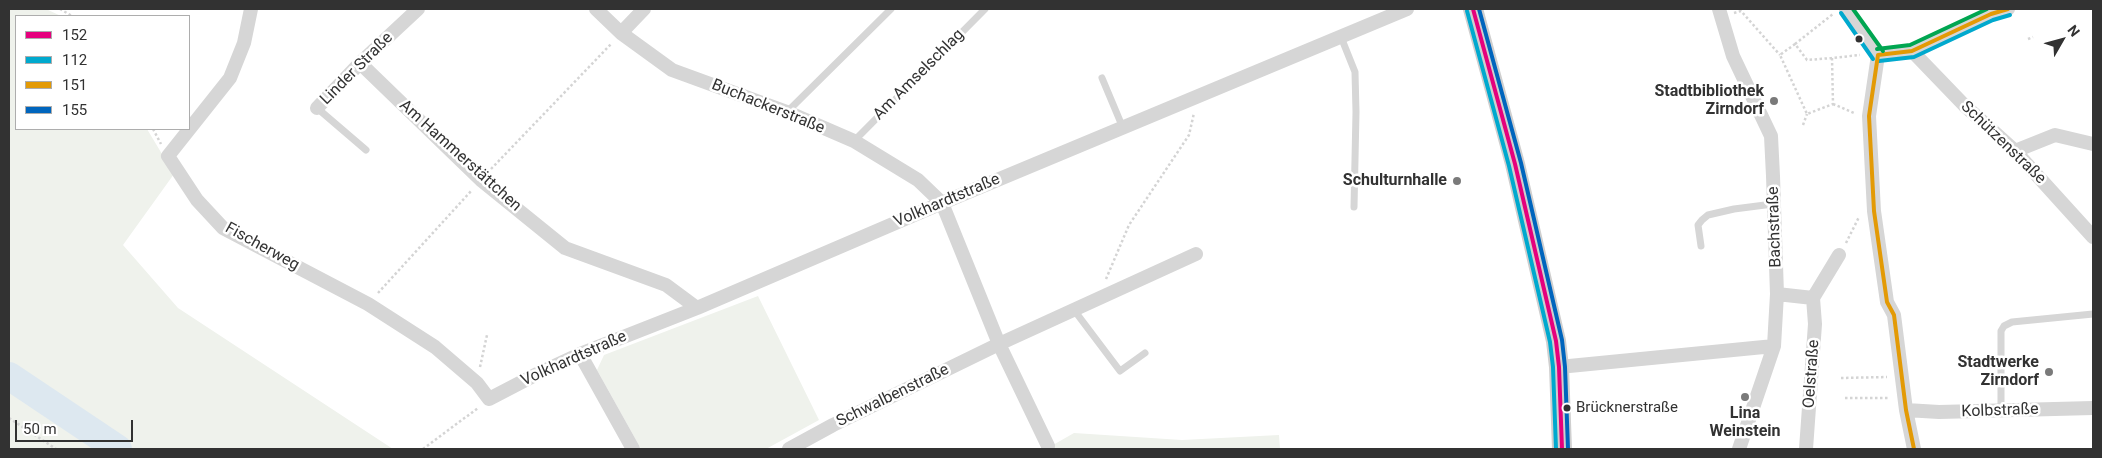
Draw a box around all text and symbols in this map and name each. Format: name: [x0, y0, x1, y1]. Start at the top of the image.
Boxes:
legend: [15, 15, 190, 130]
north arrow: [2037, 15, 2087, 65]
text: N: [2064, 22, 2083, 40]
text: 152: [62, 26, 87, 44]
street label: Am Amselschlag: [870, 26, 968, 124]
street label: Linder Straße: [317, 29, 397, 109]
unlabelled marker: [1854, 34, 1864, 44]
text: 112: [62, 51, 87, 69]
text: 151: [62, 76, 87, 94]
street label: Buchackerstraße: [709, 76, 827, 138]
place label: Stadtbibliothek Zirndorf: [1654, 82, 1764, 120]
marker: Stadtbibliothek Zirndorf: [1768, 95, 1780, 107]
street label: Am Hammerstättchen: [395, 96, 525, 216]
street label: Schützenstraße: [1956, 97, 2050, 189]
text: 155: [62, 101, 87, 119]
street label: Volkhardtstraße: [891, 170, 1003, 232]
place label: Schulturnhalle: [1343, 171, 1447, 191]
marker: Schulturnhalle: [1451, 175, 1463, 187]
street label: Bachstraße: [1764, 186, 1786, 268]
street label: Fischerweg: [222, 219, 302, 275]
street label: Volkhardtstraße: [518, 327, 630, 391]
street label: Oelstraße: [1800, 339, 1824, 409]
place label: Stadtwerke Zirndorf: [1957, 353, 2039, 391]
street label: Schwalbenstraße: [834, 360, 952, 432]
marker: Stadtwerke Zirndorf: [2043, 366, 2055, 378]
marker: Lina Weinstein: [1739, 391, 1751, 403]
place label: Brücknerstraße: [1576, 399, 1678, 417]
street label: Kolbstraße: [1961, 400, 2039, 422]
marker: Brücknerstraße: [1562, 403, 1572, 413]
place label: Lina Weinstein: [1709, 404, 1781, 442]
scale bar: [18, 410, 135, 442]
text: 50 m: [23, 420, 57, 438]

